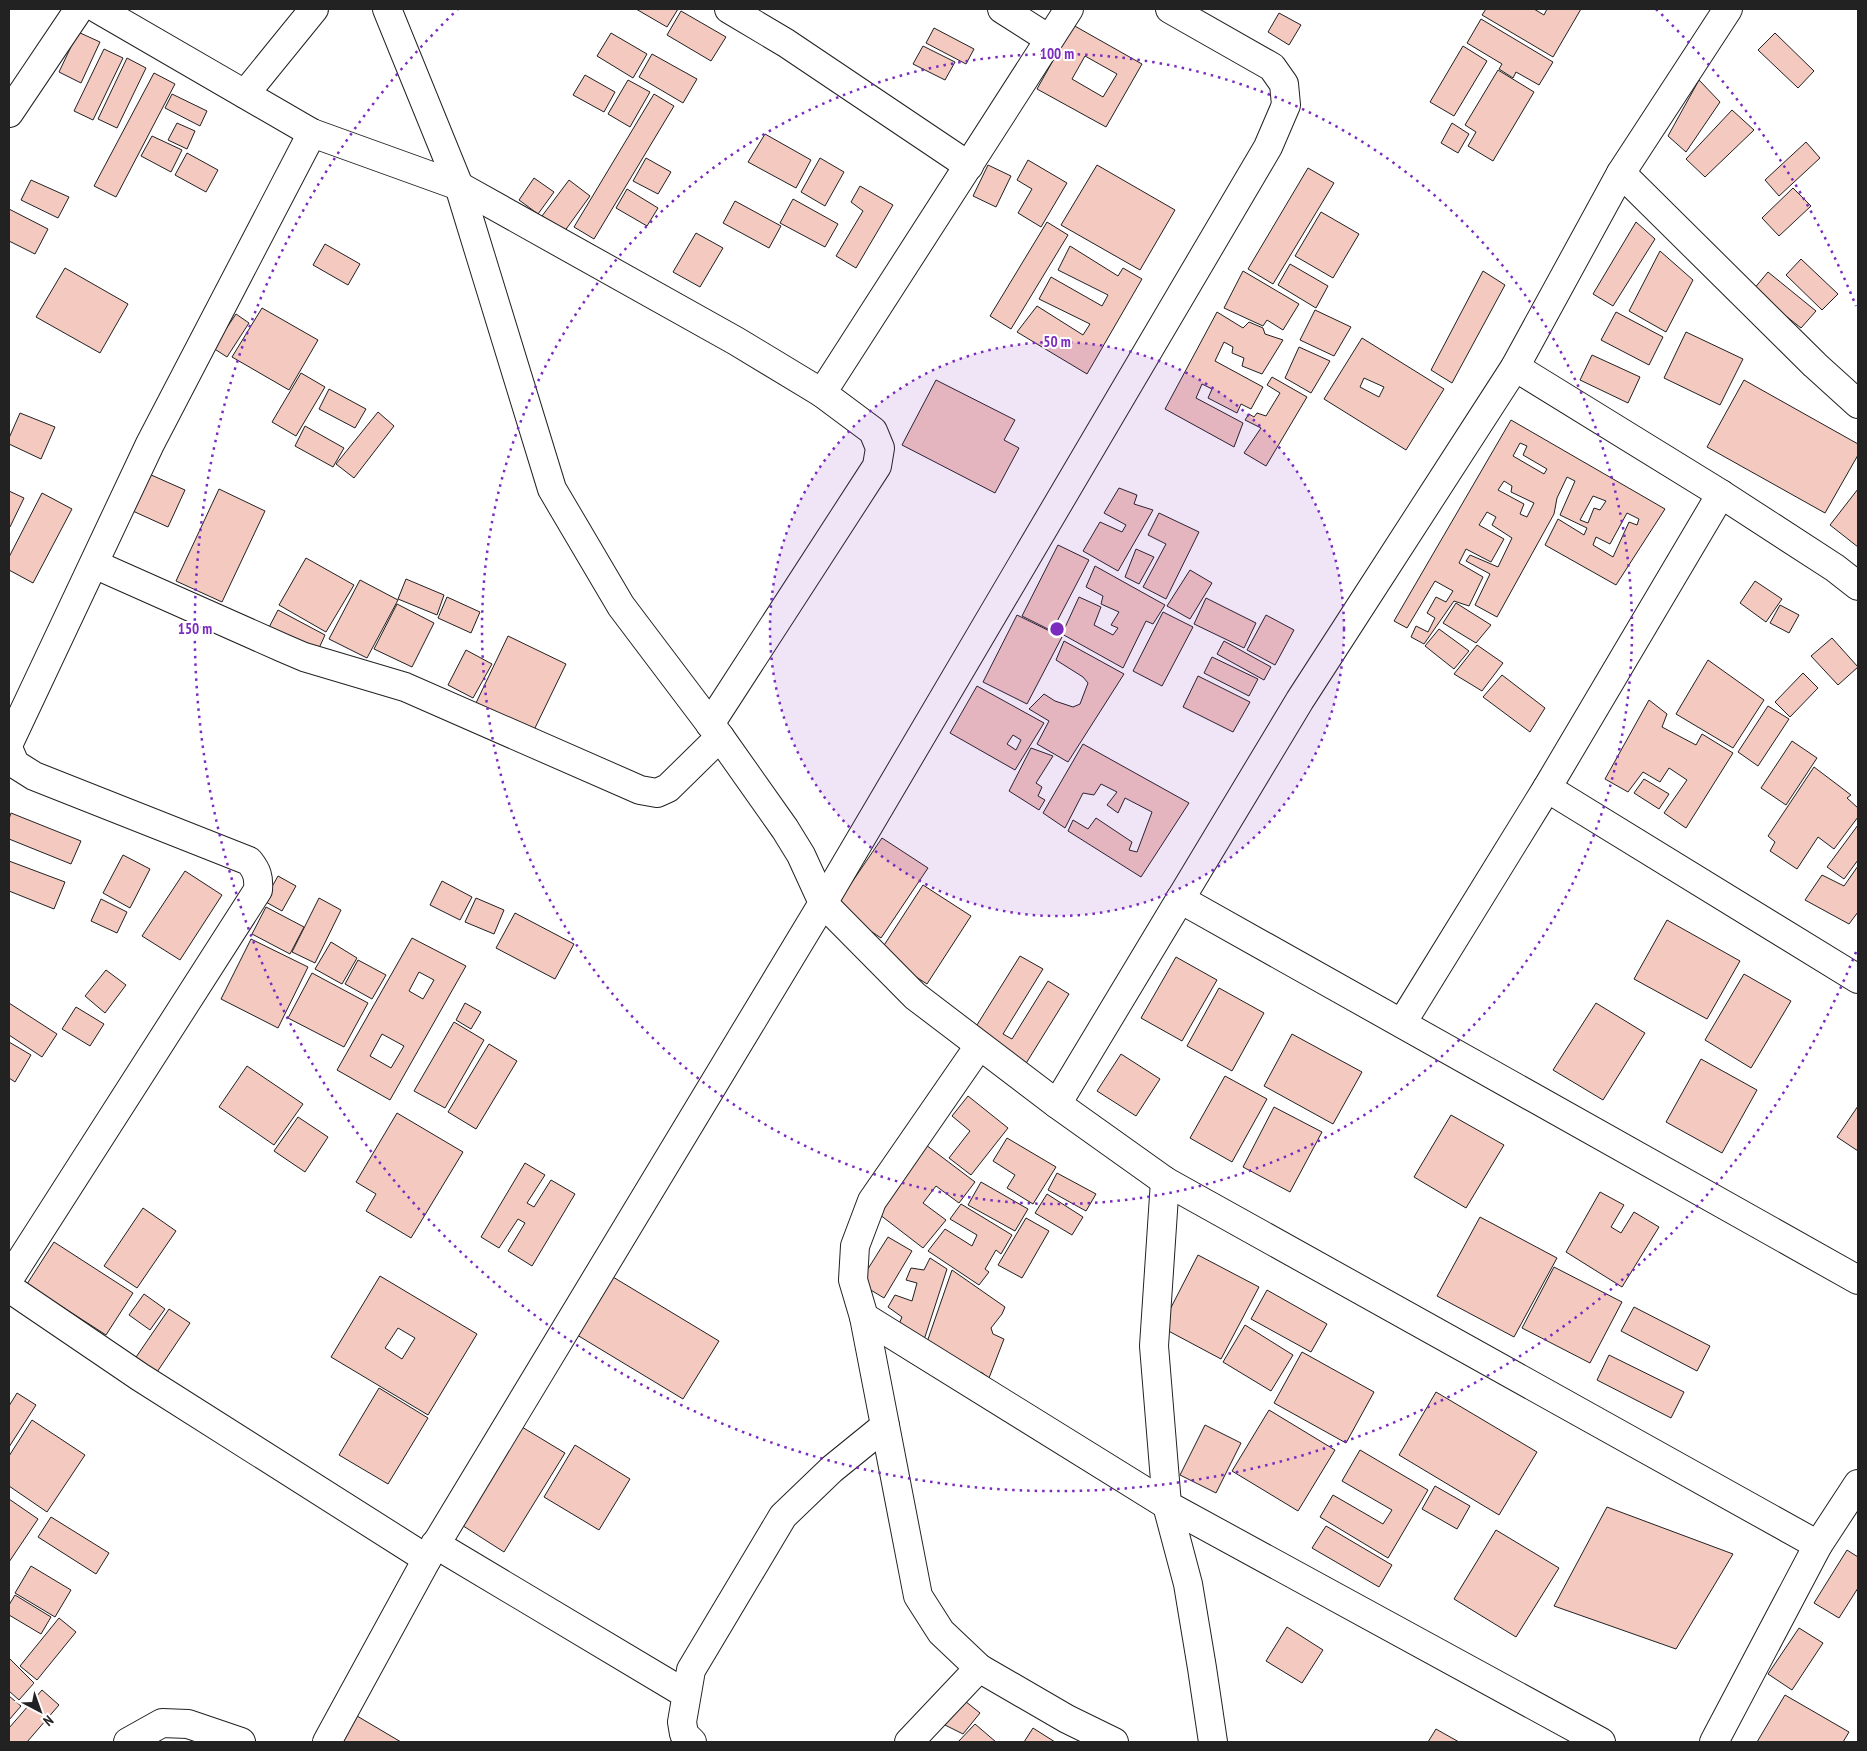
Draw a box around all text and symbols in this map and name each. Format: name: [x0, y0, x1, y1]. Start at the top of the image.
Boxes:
text: 100 m: [1040, 44, 1074, 63]
text: 50 m: [1043, 332, 1071, 351]
text: 150 m: [178, 619, 212, 638]
centre of rings: [1048, 620, 1066, 638]
north arrow: [15, 1686, 65, 1736]
text: N: [40, 1712, 57, 1730]

